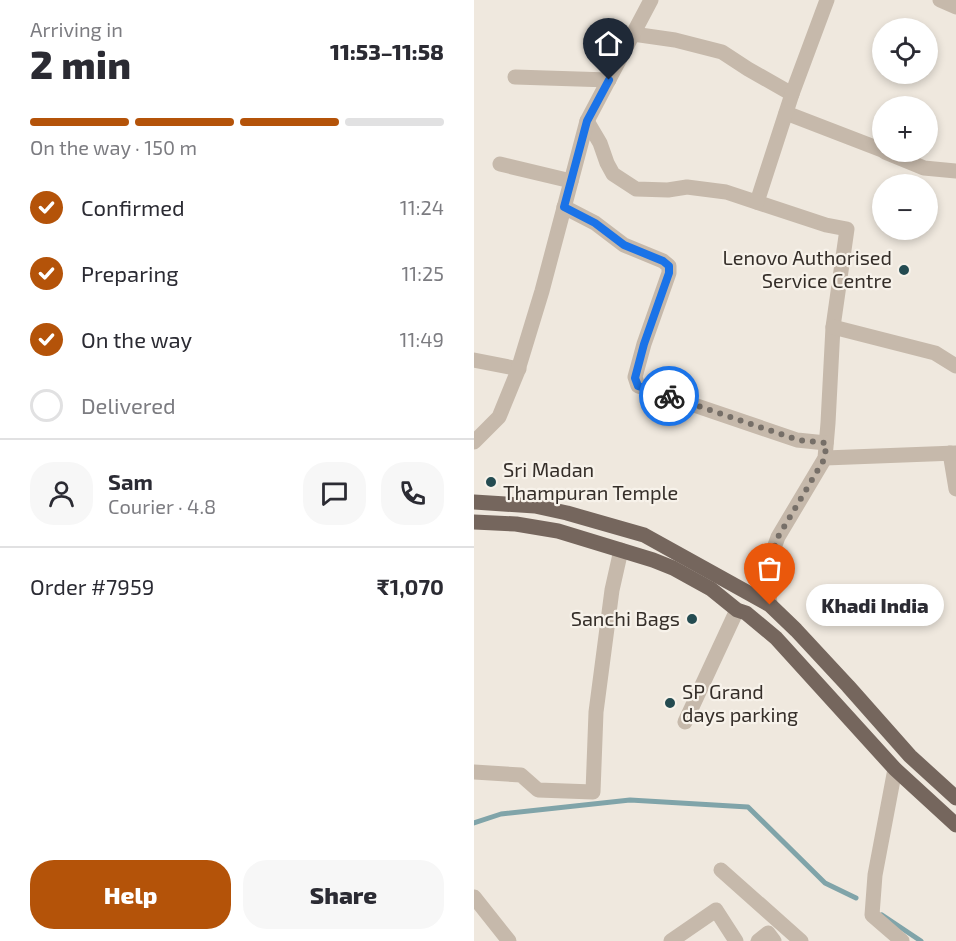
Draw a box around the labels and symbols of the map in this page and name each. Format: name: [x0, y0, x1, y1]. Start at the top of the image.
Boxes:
pin: [583, 18, 634, 80]
place label: Lenovo Authorised Service Centre: [723, 245, 892, 292]
marker: Lenovo Authorised Service Centre: [897, 263, 911, 277]
courier: [639, 366, 699, 426]
place label: Sri Madan Thampuran Temple: [503, 457, 678, 504]
marker: Sri Madan Thampuran Temple: [484, 475, 498, 489]
pin: [744, 543, 795, 605]
callout: Khadi India: [806, 584, 944, 626]
place label: Sanchi Bags: [571, 606, 680, 630]
marker: Sanchi Bags: [685, 612, 699, 626]
place label: SP Grand days parking: [682, 679, 798, 726]
marker: SP Grand days parking: [663, 696, 677, 710]

